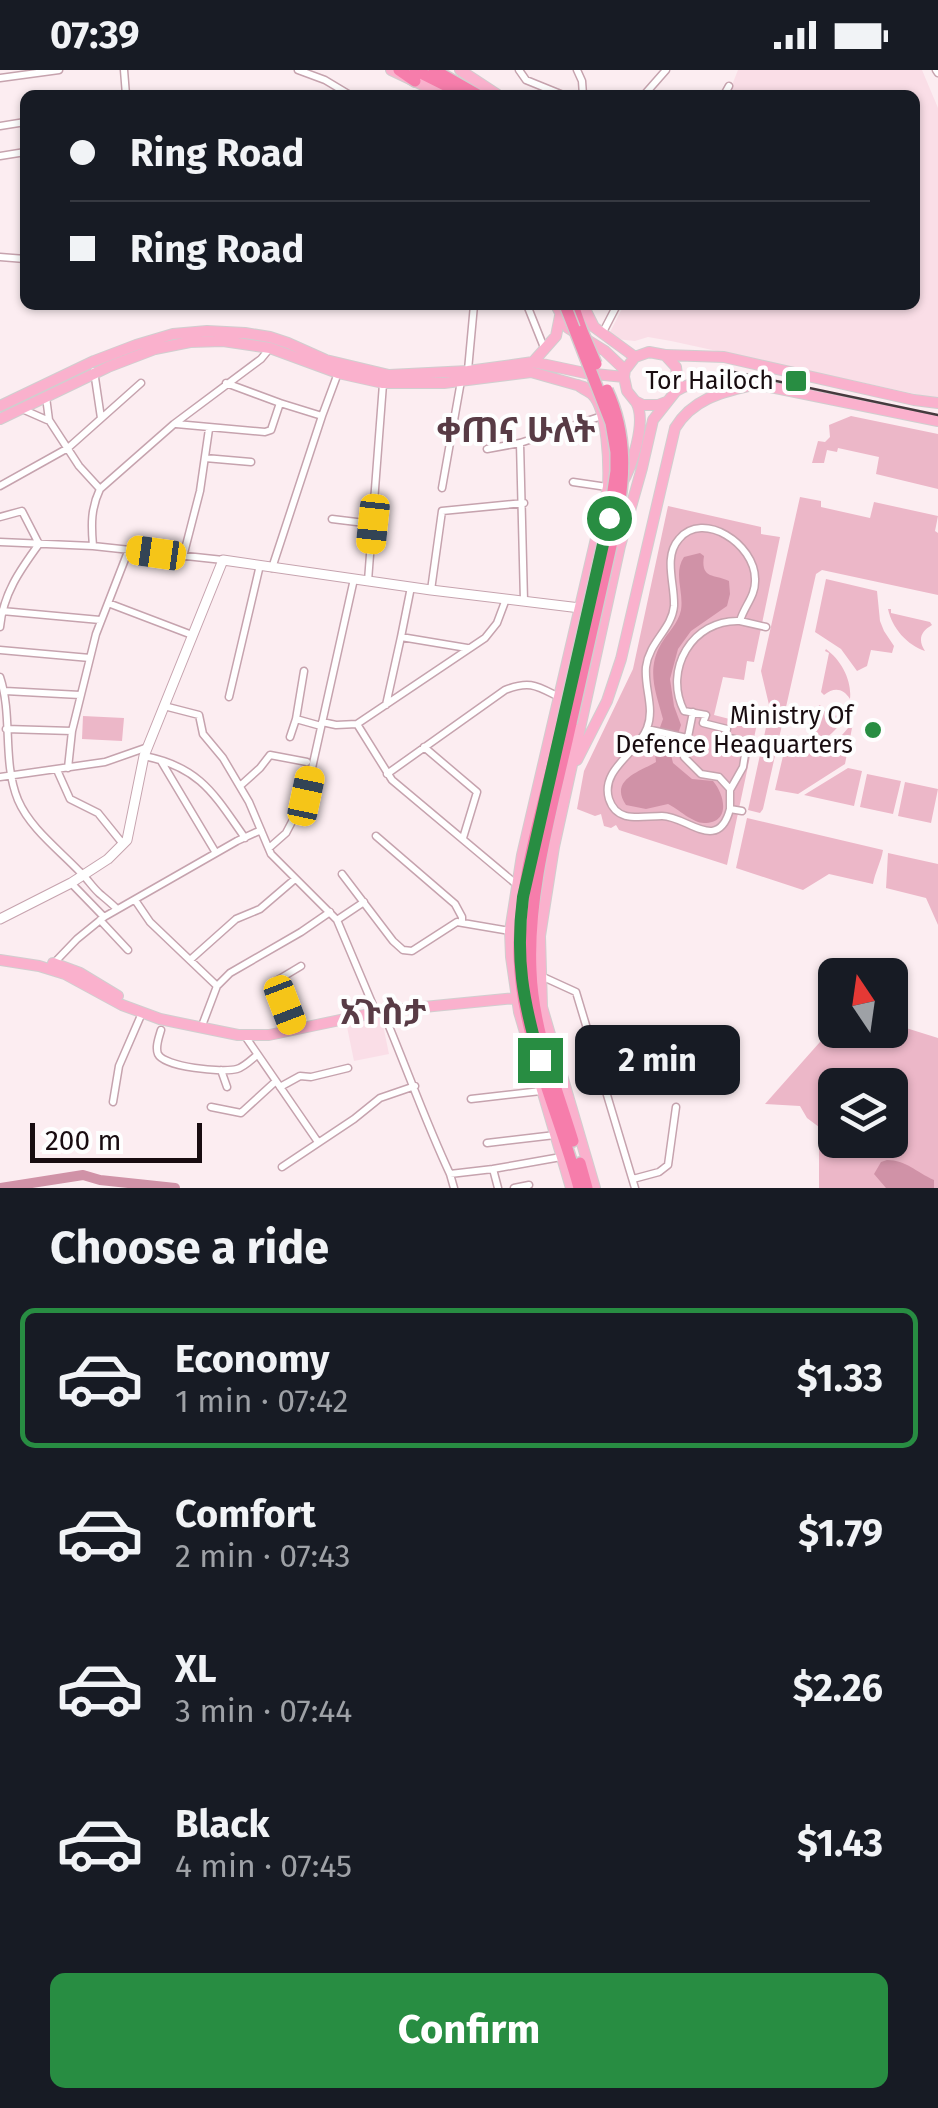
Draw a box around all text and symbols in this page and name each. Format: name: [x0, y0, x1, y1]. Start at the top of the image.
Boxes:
text: 07:39: [50, 12, 140, 58]
text: Ring Road: [130, 130, 304, 176]
text: Ring Road: [130, 226, 304, 272]
place label: Tor Hailoch: [646, 366, 774, 396]
marker: Tor Hailoch: [783, 368, 809, 394]
district label: ቀጠና ሁለት: [436, 409, 596, 451]
car: [355, 493, 391, 555]
route start: [587, 496, 632, 541]
car: [124, 534, 188, 572]
place label: Ministry Of Defence Heaquarters: [615, 701, 855, 760]
marker: Ministry Of Defence Heaquarters: [862, 719, 884, 741]
car: [285, 764, 327, 828]
north arrow: [818, 958, 908, 1048]
map controls: [818, 958, 908, 1158]
car: [260, 972, 310, 1038]
district label: አጉስታ: [340, 991, 427, 1033]
callout: 2 min: [575, 1025, 740, 1095]
route end: [518, 1038, 563, 1083]
text: 2 min: [618, 1041, 697, 1079]
button: layers: [818, 1068, 908, 1158]
scale bar: [30, 1118, 202, 1162]
text: 200 m: [45, 1124, 122, 1157]
text: Choose a ride: [50, 1221, 329, 1275]
icon: car: [55, 1333, 145, 1423]
text: Economy: [175, 1336, 330, 1382]
text: $1.33: [797, 1355, 883, 1401]
text: 1 min · 07:42: [175, 1382, 348, 1420]
icon: car: [55, 1488, 145, 1578]
text: Comfort: [175, 1491, 316, 1537]
text: $1.79: [798, 1510, 883, 1556]
text: 2 min · 07:43: [175, 1537, 351, 1575]
icon: car: [55, 1643, 145, 1733]
text: XL: [175, 1646, 217, 1692]
text: $2.26: [793, 1665, 883, 1711]
text: 3 min · 07:44: [175, 1692, 352, 1730]
icon: car: [55, 1798, 145, 1888]
text: Black: [175, 1801, 270, 1847]
text: $1.43: [797, 1820, 883, 1866]
text: 4 min · 07:45: [175, 1847, 352, 1885]
button: Confirm: [50, 1973, 888, 2088]

